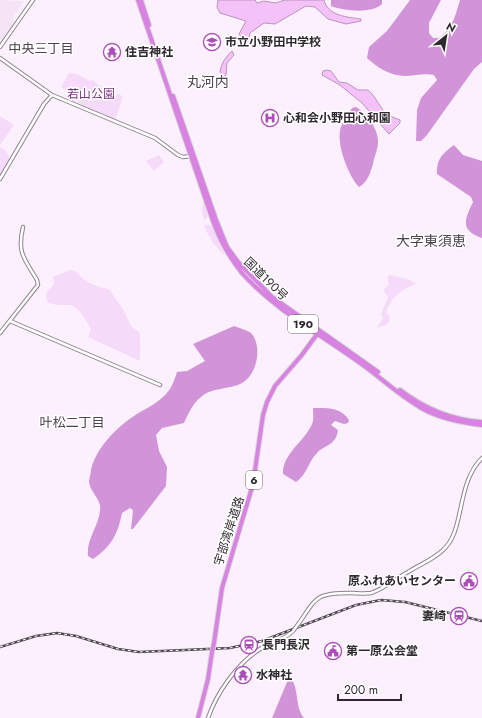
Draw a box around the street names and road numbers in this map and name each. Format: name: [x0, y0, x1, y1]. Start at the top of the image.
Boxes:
street label: 国道190号: [240, 253, 292, 305]
road number: 190: [288, 315, 318, 333]
road number: 6: [246, 471, 262, 489]
street label: 宇部湾岸道路: [209, 494, 249, 568]

